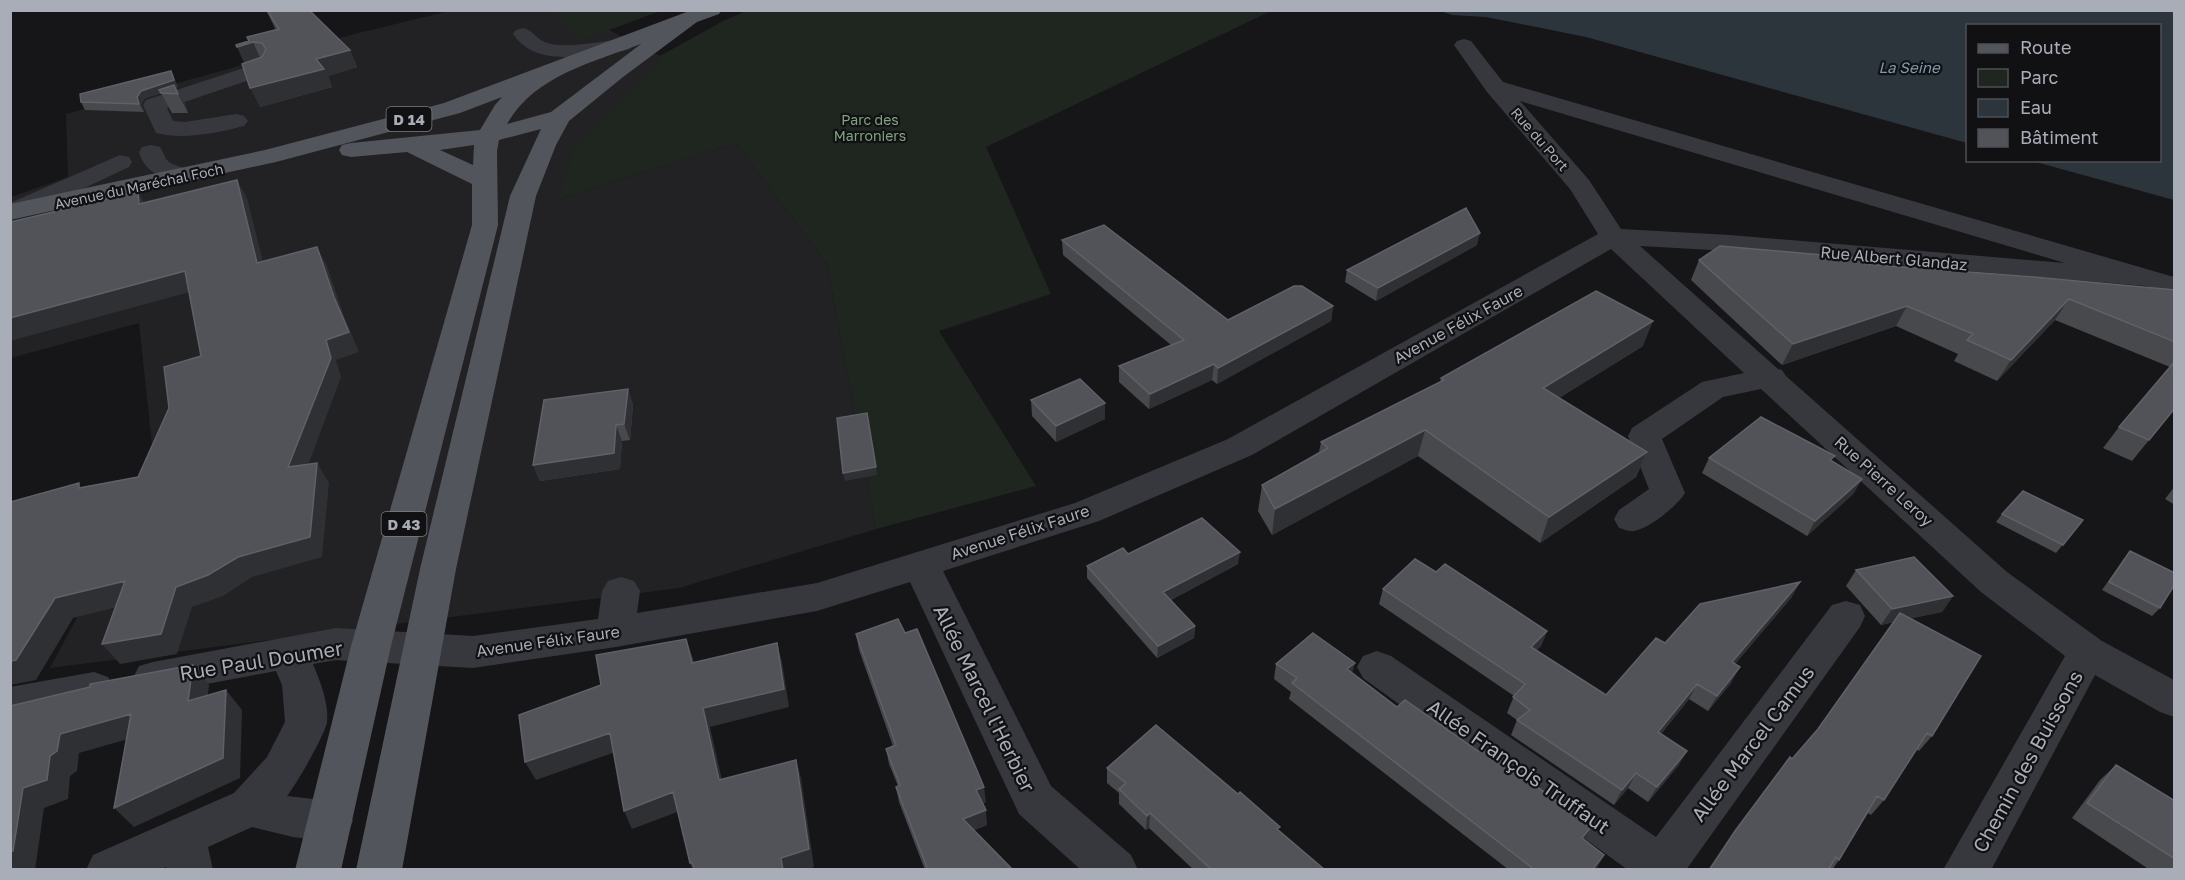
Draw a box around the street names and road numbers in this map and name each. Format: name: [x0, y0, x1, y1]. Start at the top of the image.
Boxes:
street label: Rue du Port: [1508, 104, 1572, 174]
road number: D 14: [386, 107, 432, 131]
street label: Avenue du Maréchal Foch: [53, 160, 225, 212]
street label: Rue Albert Glandaz: [1820, 242, 1968, 274]
street label: Avenue Félix Faure: [1390, 280, 1526, 368]
street label: Rue Pierre Leroy: [1831, 432, 1937, 531]
street label: Avenue Félix Faure: [948, 500, 1092, 564]
road number: D 43: [382, 512, 426, 536]
street label: Allée Marcel l'Herbier: [929, 600, 1041, 796]
street label: Avenue Félix Faure: [475, 621, 621, 661]
street label: Rue Paul Doumer: [178, 635, 344, 685]
street label: Allée Marcel Camus: [1686, 660, 1818, 826]
street label: Chemin des Buissons: [1967, 666, 2087, 856]
street label: Allée François Truffaut: [1423, 694, 1615, 838]

